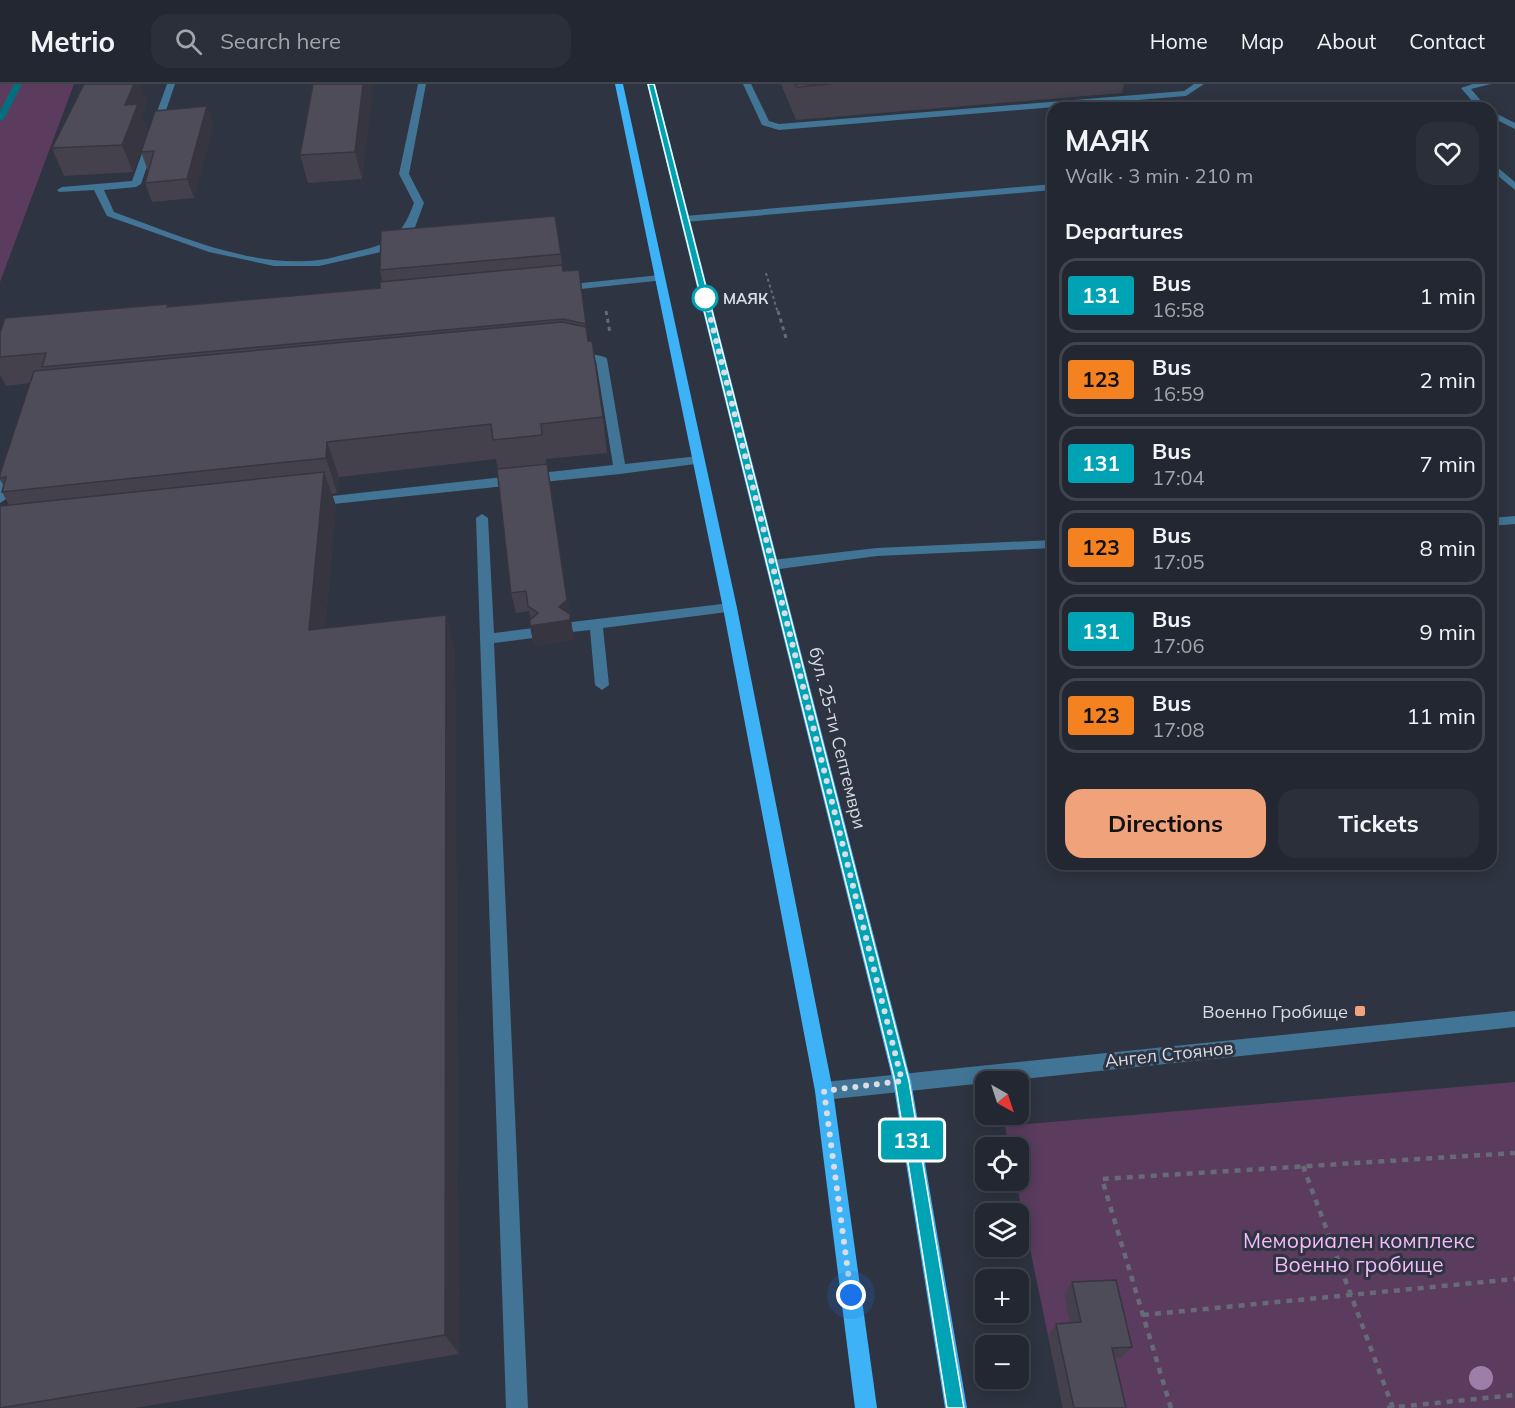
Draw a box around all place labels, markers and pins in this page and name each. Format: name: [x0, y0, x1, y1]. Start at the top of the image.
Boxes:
marker: МАЯК: [692, 285, 718, 311]
place label: МАЯК: [723, 289, 769, 308]
place label: Военно Гробище: [1202, 1000, 1348, 1023]
marker: Военно Гробище: [1353, 1004, 1367, 1018]

